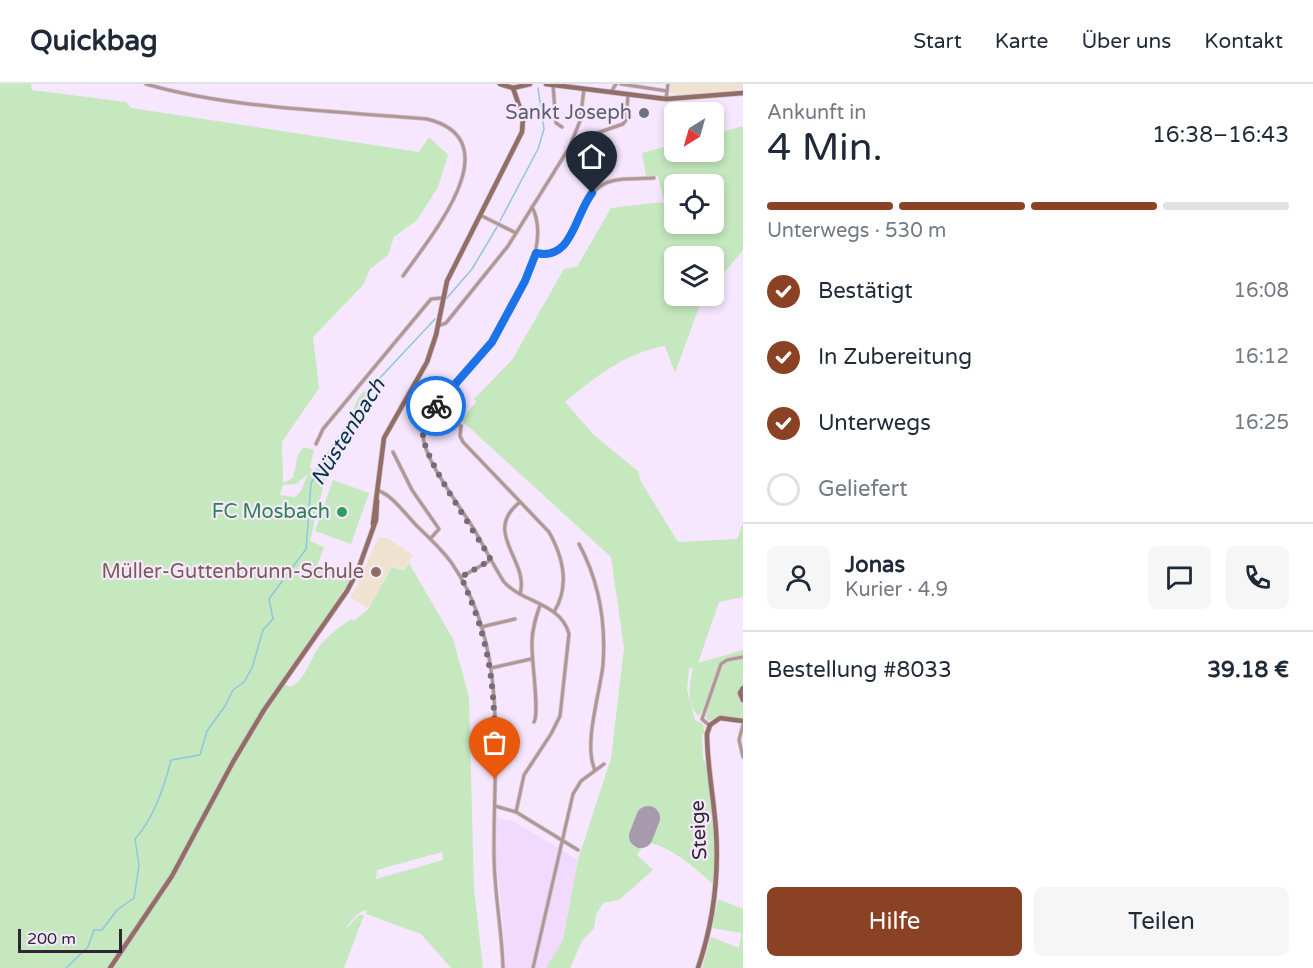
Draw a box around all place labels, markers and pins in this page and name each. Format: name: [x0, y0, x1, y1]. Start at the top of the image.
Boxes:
place label: Sankt Joseph: [505, 101, 632, 125]
marker: Sankt Joseph: [637, 106, 651, 120]
pin: [566, 131, 617, 193]
place label: FC Mosbach: [212, 500, 330, 524]
marker: FC Mosbach: [335, 505, 349, 519]
place label: Müller-Guttenbrunn-Schule: [102, 560, 364, 584]
marker: Müller-Guttenbrunn-Schule: [369, 565, 383, 579]
pin: [469, 717, 520, 779]

